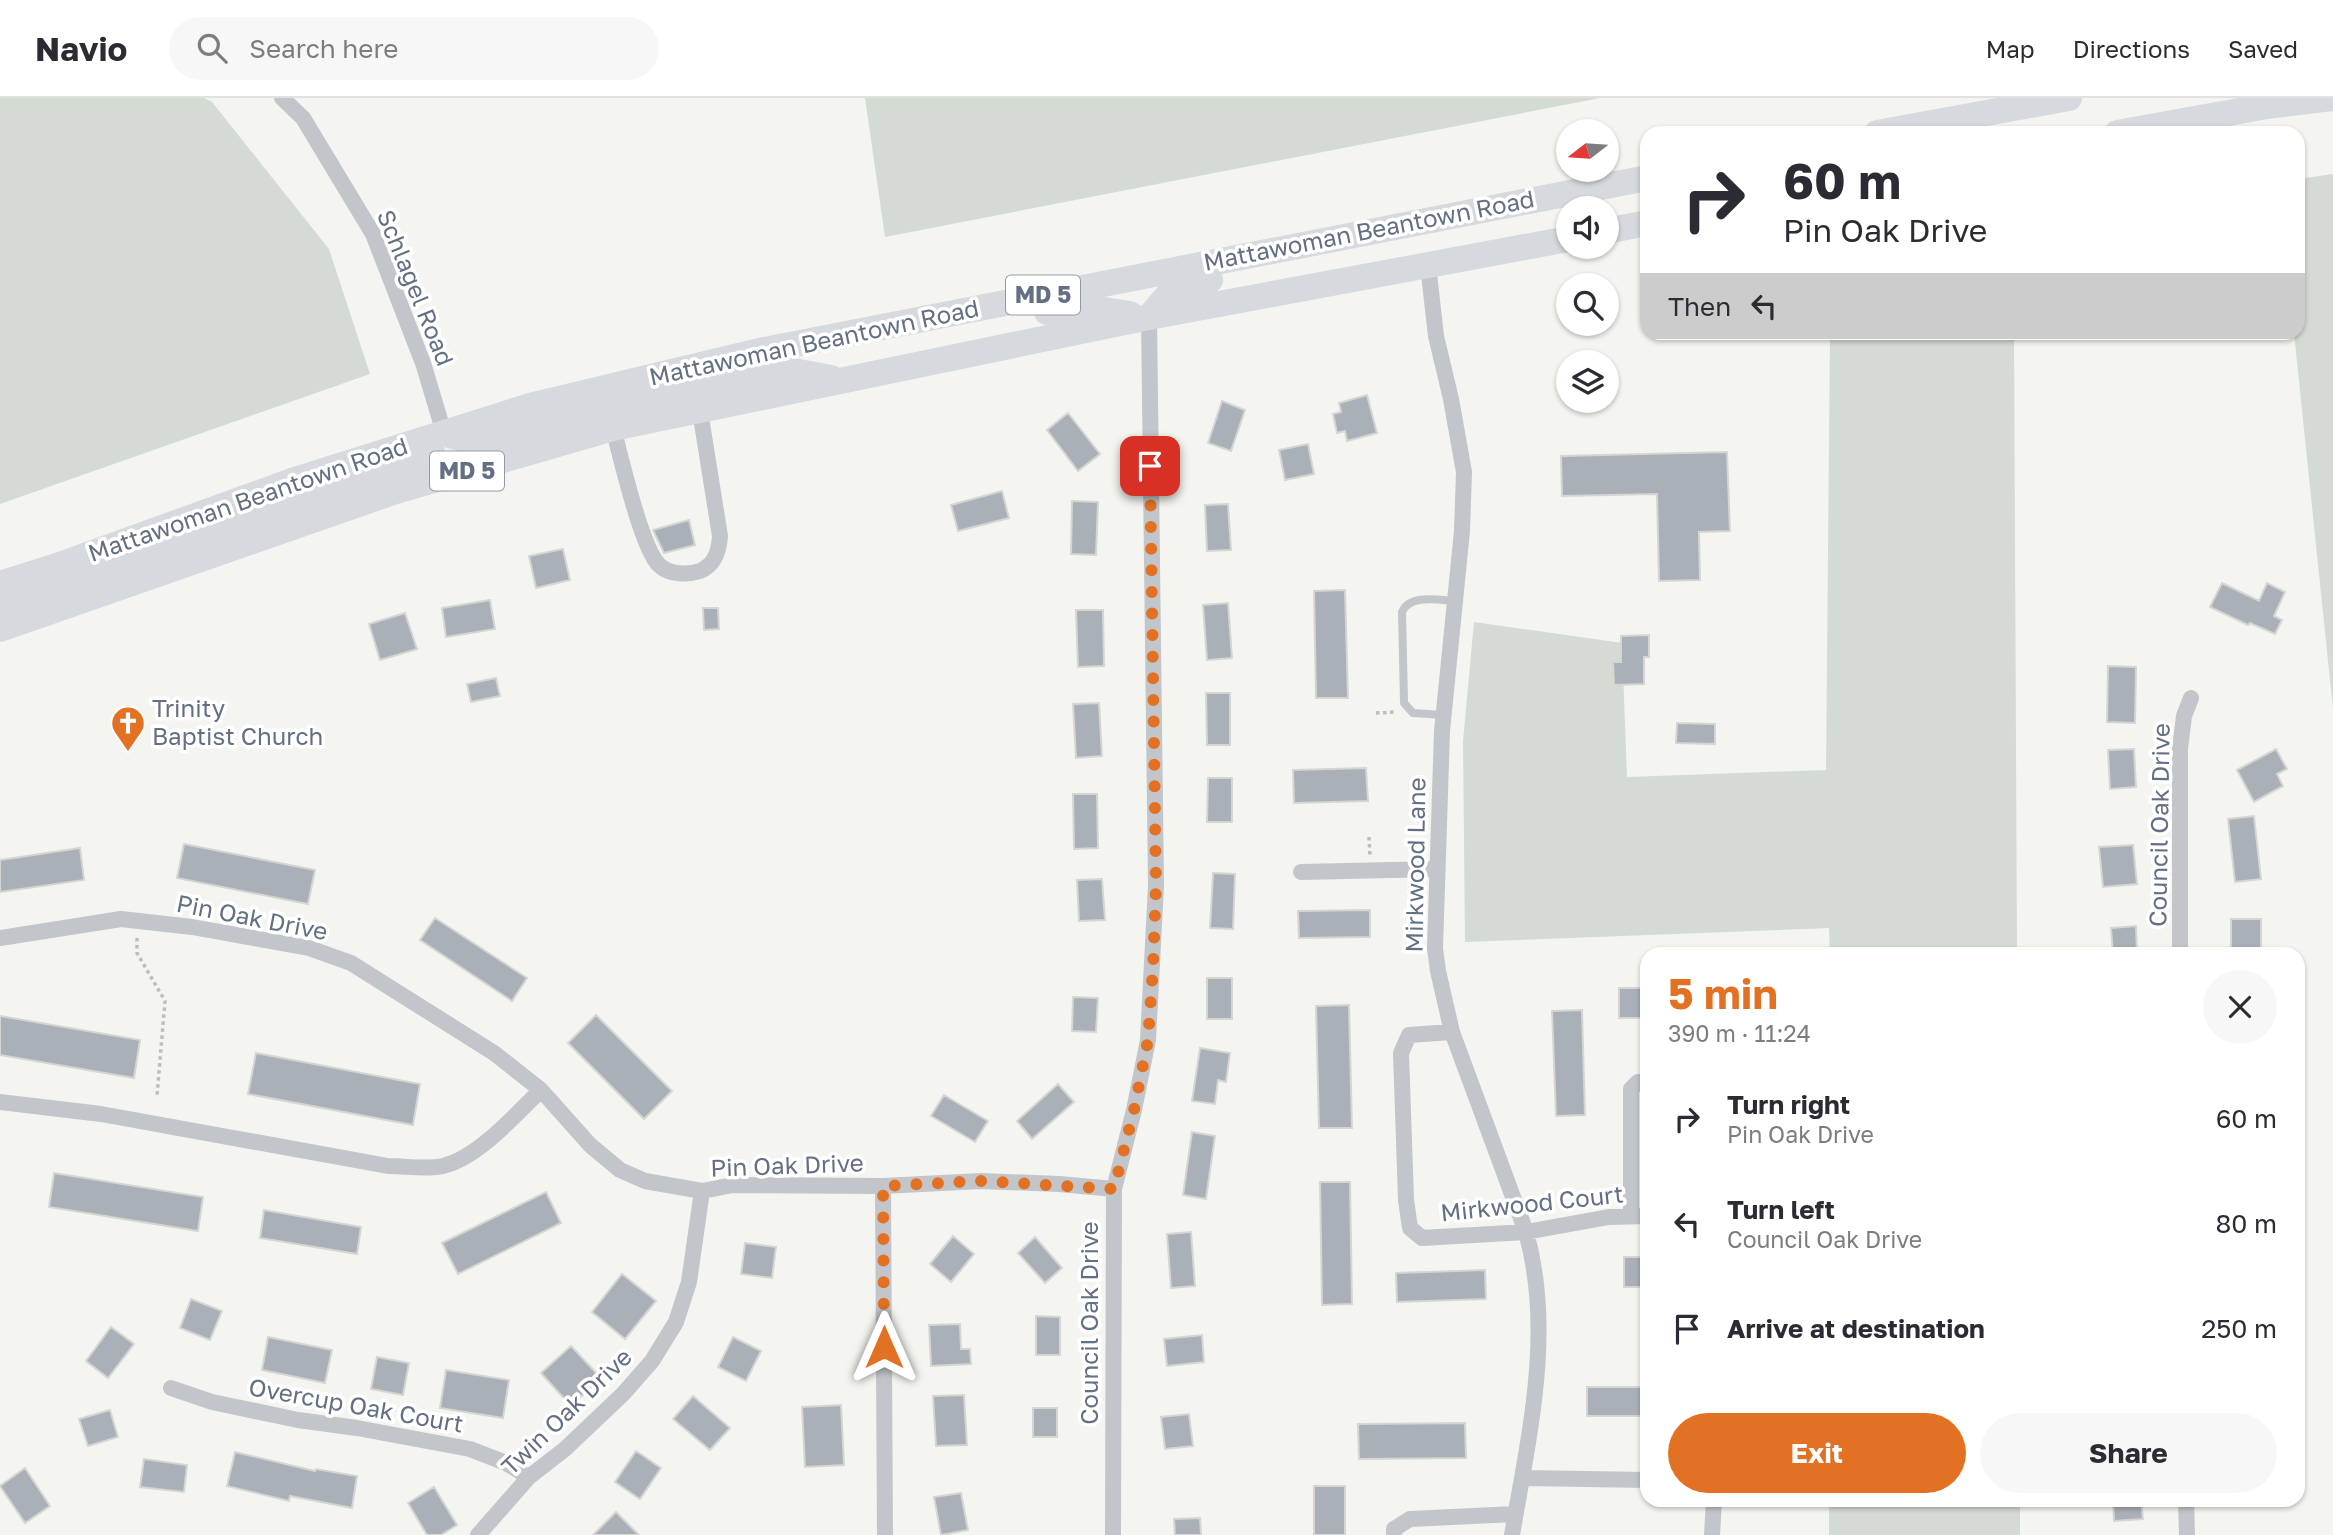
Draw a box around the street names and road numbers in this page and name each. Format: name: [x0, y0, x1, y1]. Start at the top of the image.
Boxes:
street label: Mattawoman Beantown Road: [1201, 183, 1537, 276]
street label: Schlagel Road: [372, 205, 461, 370]
road number: MD 5: [1006, 276, 1080, 314]
street label: Mattawoman Beantown Road: [646, 292, 981, 391]
street label: Mattawoman Beantown Road: [84, 430, 411, 567]
road number: MD 5: [430, 452, 504, 490]
street label: Council Oak Drive: [2142, 723, 2175, 927]
street label: Mirkwood Lane: [1398, 777, 1431, 953]
street label: Pin Oak Drive: [174, 888, 330, 945]
street label: Pin Oak Drive: [710, 1147, 864, 1182]
street label: Mirkwood Court: [1439, 1178, 1625, 1227]
street label: Council Oak Drive: [1074, 1221, 1103, 1425]
street label: Twin Oak Drive: [495, 1342, 637, 1480]
street label: Overcup Oak Court: [247, 1371, 466, 1438]

